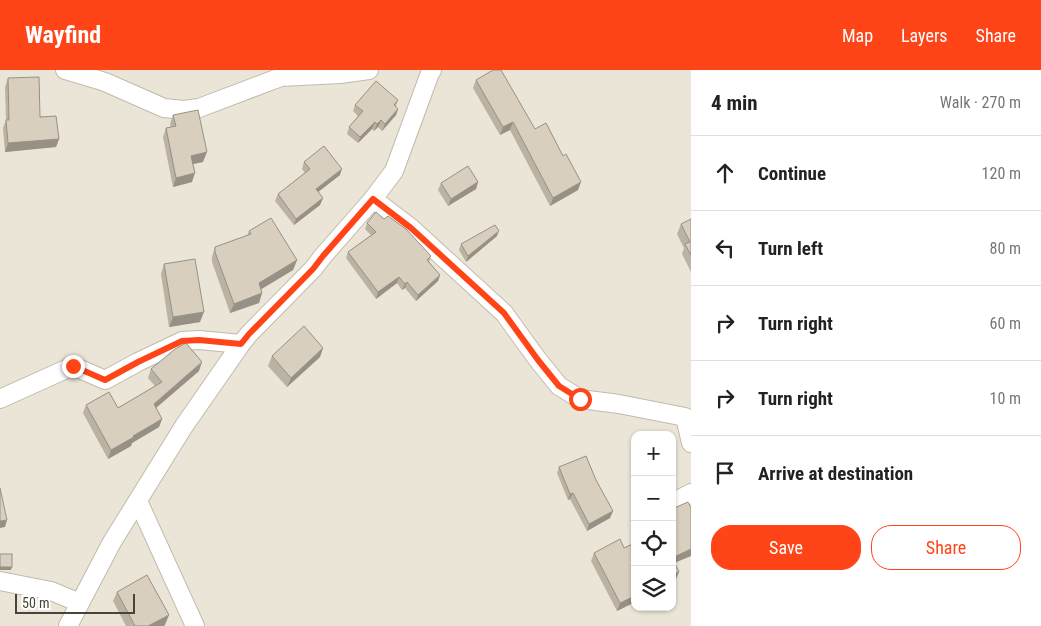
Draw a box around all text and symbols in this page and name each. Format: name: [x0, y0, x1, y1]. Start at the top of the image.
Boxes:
text: Wayfind: [25, 21, 101, 49]
text: Map: [842, 25, 873, 46]
text: Layers: [901, 25, 948, 46]
text: Share: [976, 25, 1016, 46]
text: 4 min: [711, 91, 758, 115]
text: Walk · 270 m: [940, 93, 1021, 112]
icon: ahead: [711, 159, 739, 187]
text: Continue: [758, 162, 826, 185]
text: 120 m: [982, 164, 1021, 183]
icon: left: [711, 234, 739, 262]
text: Turn left: [758, 237, 823, 260]
text: 80 m: [989, 239, 1021, 258]
icon: right: [711, 309, 739, 337]
text: Turn right: [758, 312, 833, 335]
text: 60 m: [989, 314, 1021, 333]
route end: [62, 355, 85, 378]
icon: right: [711, 384, 739, 412]
text: Turn right: [758, 387, 833, 410]
route start: [569, 388, 592, 411]
text: 10 m: [989, 389, 1021, 408]
map controls: [631, 431, 676, 611]
button: +: [631, 431, 676, 476]
icon: arrive: [711, 459, 739, 487]
text: Arrive at destination: [758, 462, 913, 485]
button: −: [631, 476, 676, 521]
button: locate: [631, 521, 676, 566]
button: Save: [711, 525, 861, 570]
button: Share: [871, 525, 1021, 570]
button: layers: [631, 566, 676, 611]
scale bar: [15, 591, 135, 614]
text: 50 m: [22, 595, 50, 611]

